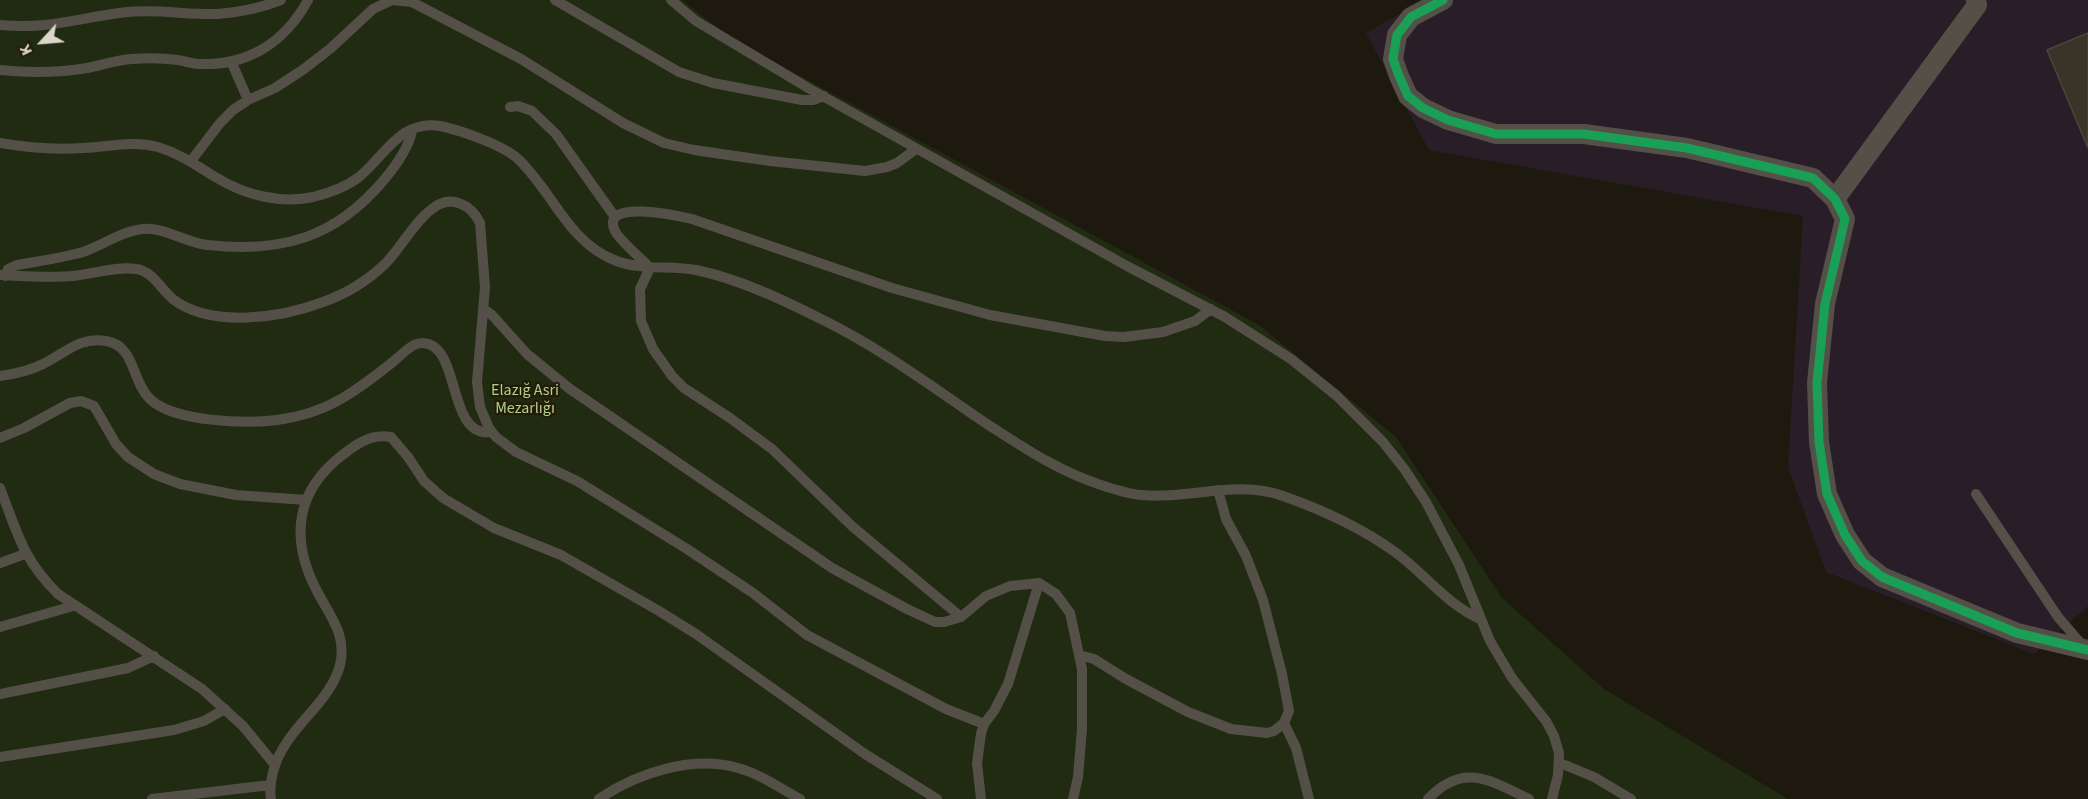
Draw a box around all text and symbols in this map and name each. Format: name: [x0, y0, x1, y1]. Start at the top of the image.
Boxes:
north arrow: [12, 12, 72, 72]
text: K: [14, 41, 38, 59]
park label: Elazığ Asri Mezarlığı: [491, 381, 559, 419]

